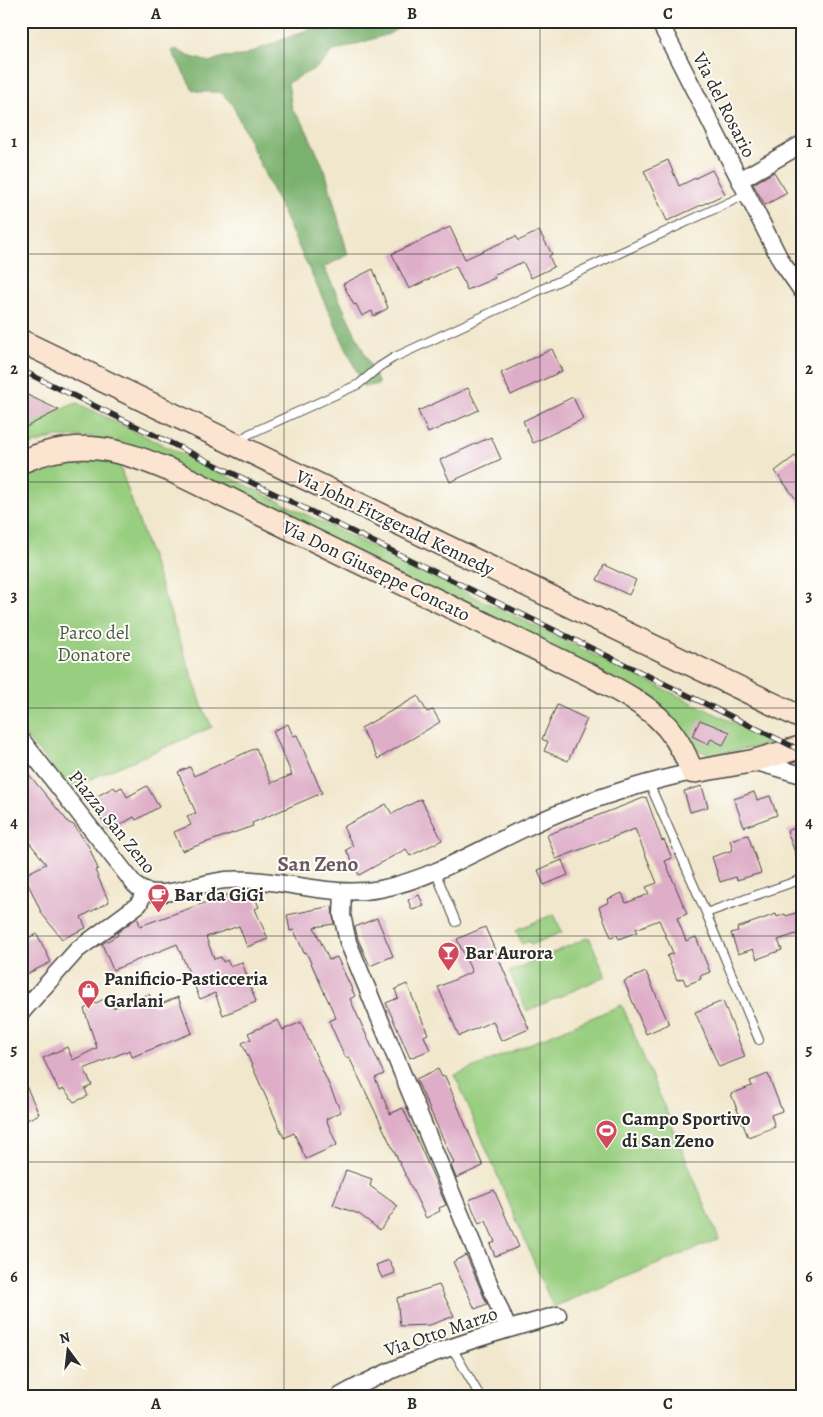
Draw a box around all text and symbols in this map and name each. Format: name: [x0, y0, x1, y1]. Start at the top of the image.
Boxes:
text: A: [150, 3, 162, 25]
text: B: [407, 3, 417, 25]
text: C: [663, 3, 673, 25]
street label: Via del Rosario: [686, 47, 762, 162]
text: 1: [11, 131, 17, 153]
text: 1: [806, 131, 812, 153]
text: 2: [10, 358, 18, 380]
text: 2: [805, 358, 813, 380]
street label: Via John Fitzgerald Kennedy: [290, 463, 499, 583]
street label: Via Don Giuseppe Concato: [277, 514, 474, 628]
text: 3: [11, 585, 18, 607]
text: 3: [806, 585, 813, 607]
park label: Parco del Donatore: [57, 620, 131, 668]
street label: Piazza San Zeno: [62, 765, 162, 879]
text: 4: [10, 812, 18, 834]
text: 4: [805, 812, 813, 834]
district label: San Zeno: [278, 850, 359, 878]
place label: Bar da GiGi: [174, 882, 265, 908]
cafe icon: Bar da GiGi: [146, 883, 170, 914]
place label: Bar Aurora: [465, 940, 554, 966]
bar icon: Bar Aurora: [437, 941, 461, 972]
place label: Panificio-Pasticceria Garlani: [104, 966, 269, 1014]
shop icon: Panificio-Pasticceria Garlani: [76, 978, 100, 1009]
text: 5: [11, 1039, 18, 1061]
text: 5: [806, 1039, 813, 1061]
place label: Campo Sportivo di San Zeno: [622, 1106, 751, 1154]
sports icon: Campo Sportivo di San Zeno: [594, 1118, 618, 1149]
text: 6: [10, 1266, 18, 1288]
text: 6: [805, 1266, 813, 1288]
street label: Via Otto Marzo: [380, 1301, 501, 1364]
north arrow: [42, 1324, 92, 1374]
text: N: [57, 1327, 72, 1348]
text: A: [150, 1393, 162, 1415]
text: B: [407, 1393, 417, 1415]
text: C: [663, 1393, 673, 1415]

